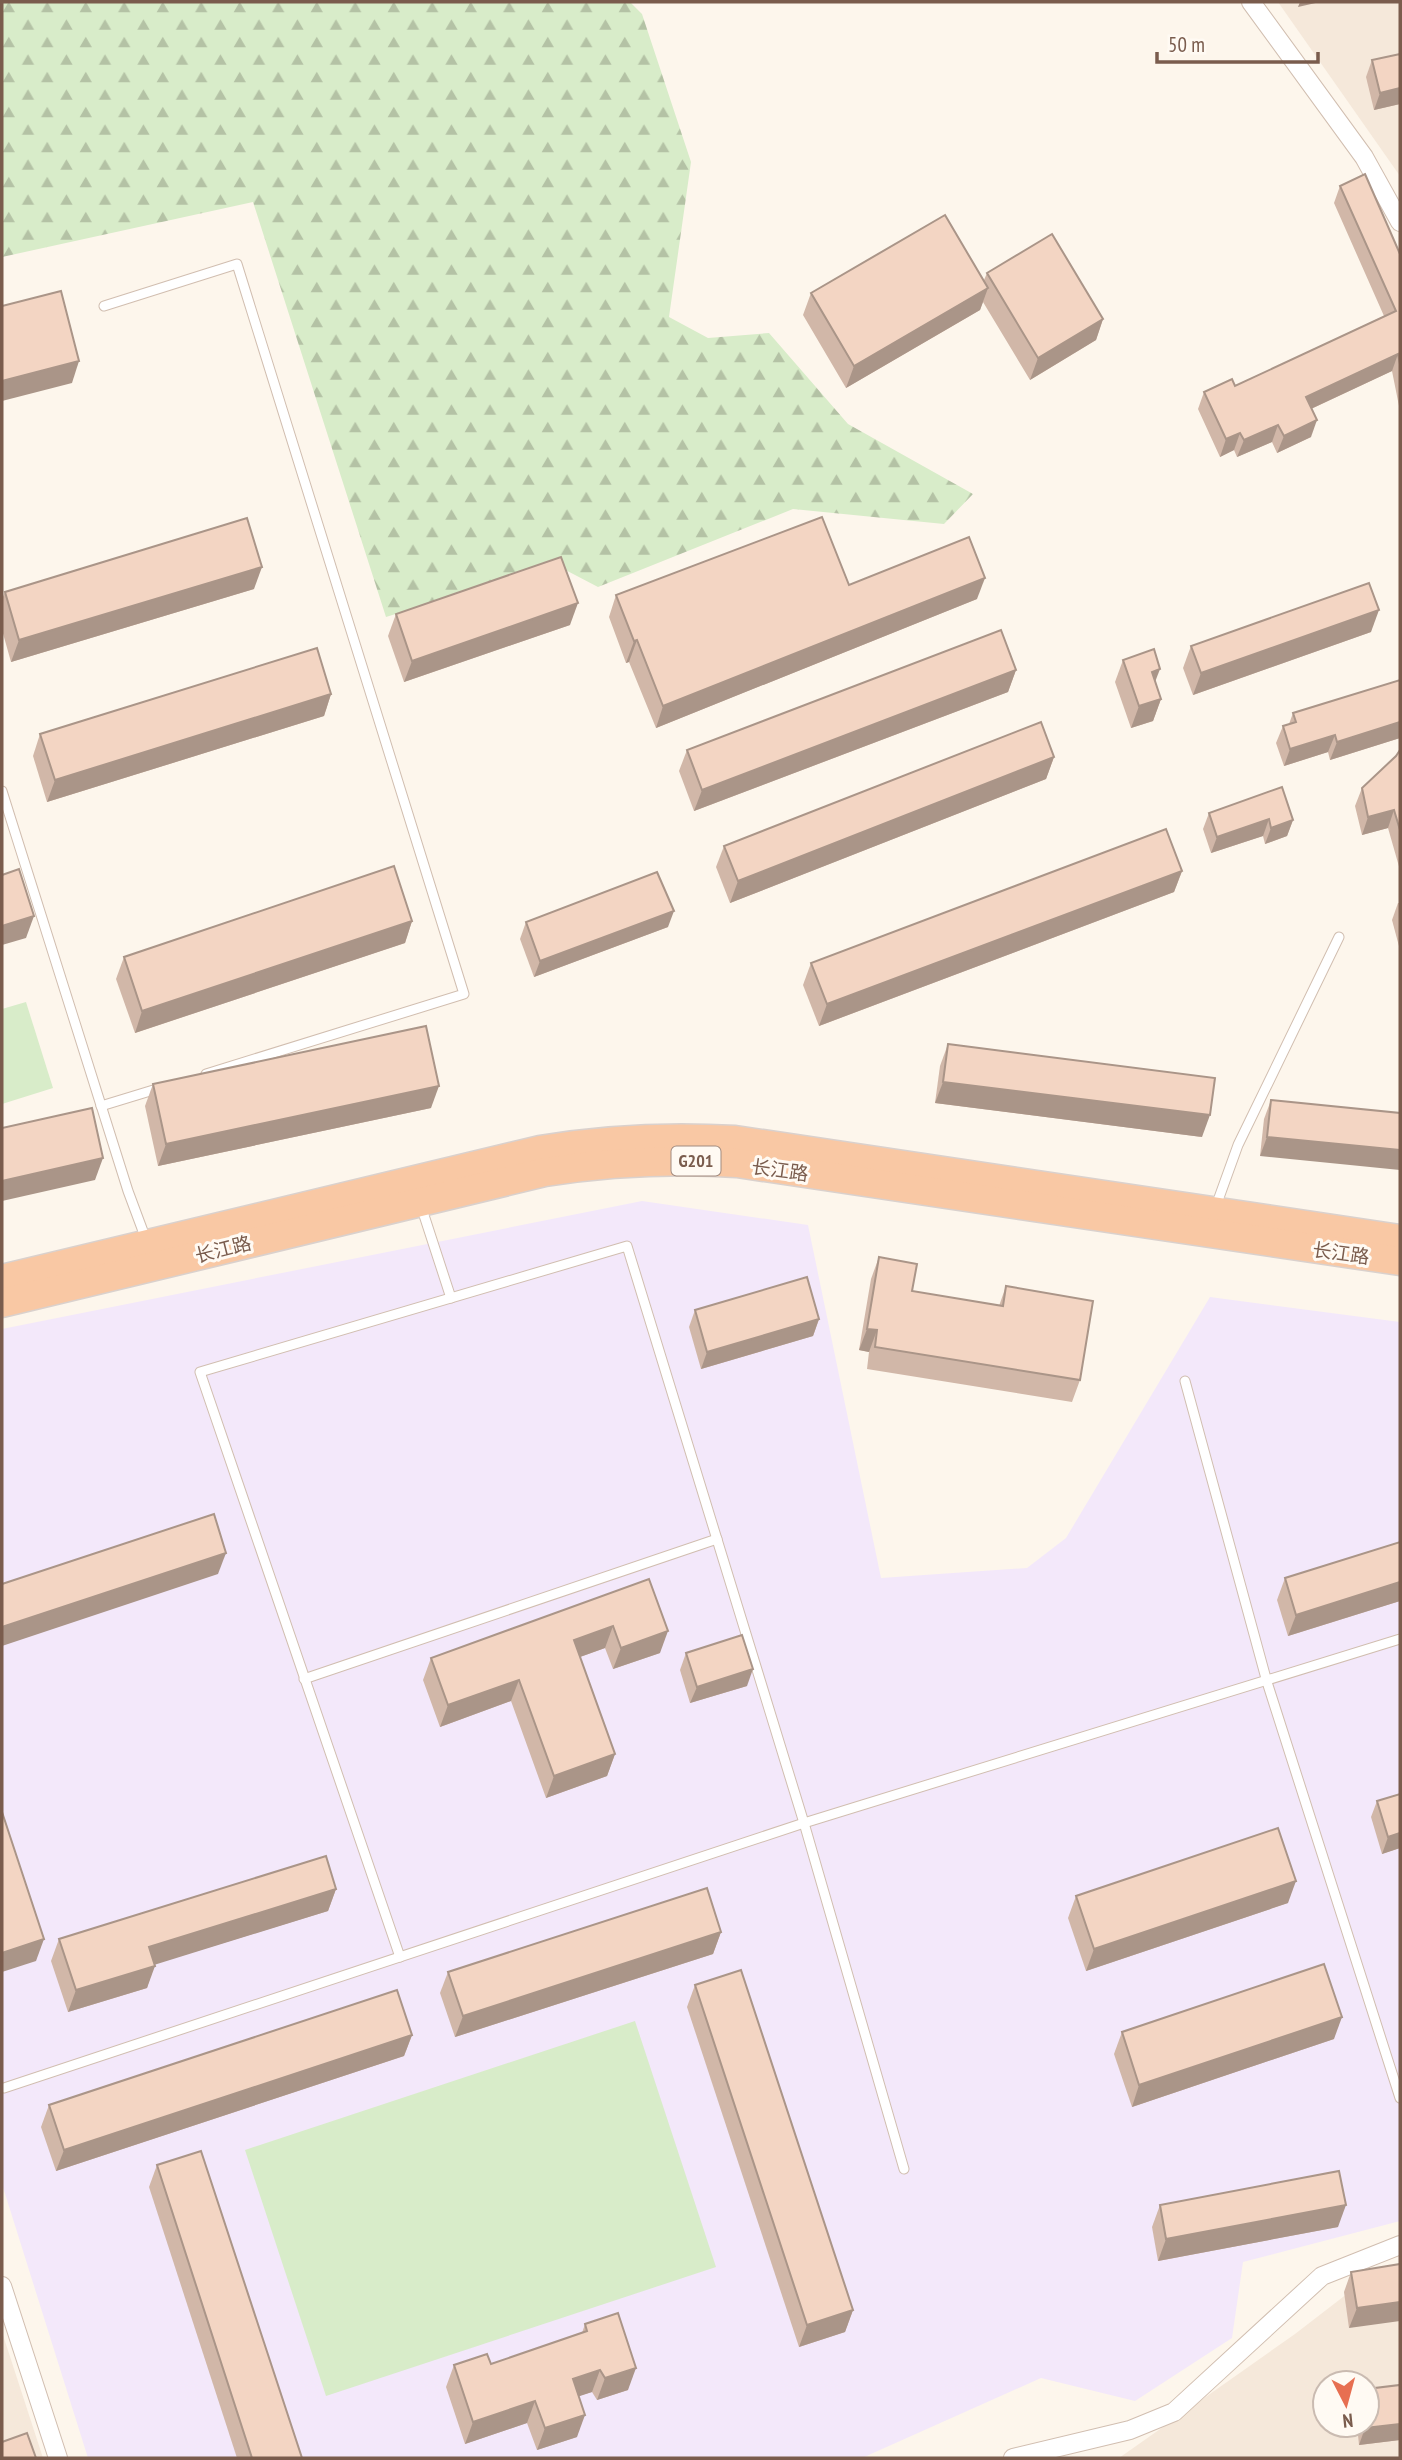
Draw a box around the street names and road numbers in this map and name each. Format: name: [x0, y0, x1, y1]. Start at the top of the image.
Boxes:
road number: G201: [672, 1146, 720, 1176]
street label: 长江路: [750, 1154, 810, 1186]
street label: 长江路: [192, 1230, 254, 1268]
street label: 长江路: [1311, 1237, 1371, 1269]

